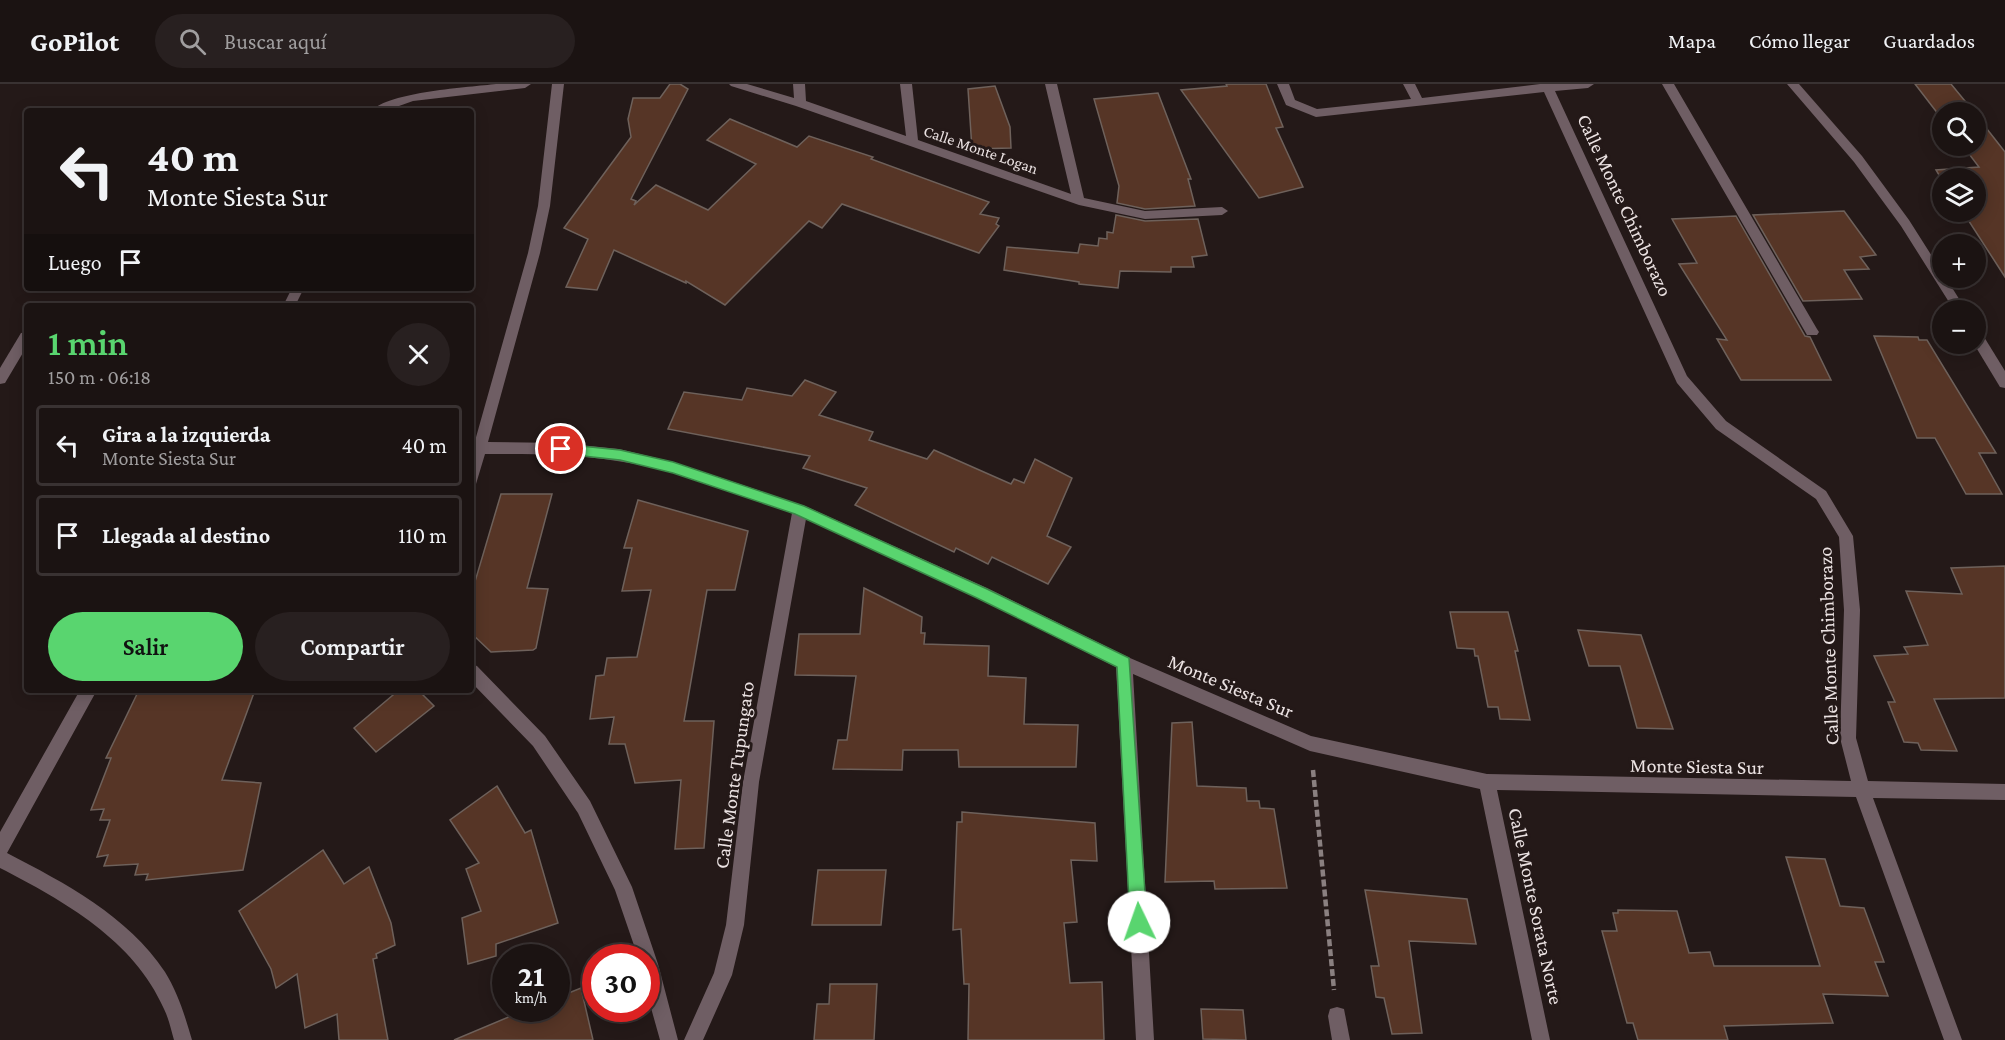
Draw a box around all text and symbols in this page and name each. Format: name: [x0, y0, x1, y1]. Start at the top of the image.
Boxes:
search box: [155, 14, 575, 68]
icon: search: [176, 25, 209, 58]
text: GoPilot: [30, 26, 119, 57]
text: Buscar aquí: [224, 29, 327, 54]
text: Mapa: [1668, 29, 1716, 53]
text: Cómo llegar: [1749, 29, 1850, 53]
text: Guardados: [1883, 29, 1975, 53]
map controls: [1932, 102, 1986, 354]
button: search: [1932, 102, 1986, 156]
street label: Calle Monte Chimborazo: [1573, 110, 1677, 300]
street label: Calle Monte Logan: [921, 122, 1041, 178]
icon: left: [48, 132, 126, 210]
text: 40 m: [147, 133, 239, 180]
button: layers: [1932, 168, 1986, 222]
text: Monte Siesta Sur: [147, 182, 328, 212]
button: +: [1932, 234, 1986, 288]
icon: arrive: [114, 246, 147, 279]
text: Luego: [48, 250, 102, 275]
button: −: [1932, 300, 1986, 354]
text: 1 min: [48, 323, 128, 363]
button: close: [387, 323, 450, 386]
text: 150 m · 06:18: [48, 366, 151, 388]
text: Gira a la izquierda: [102, 422, 271, 447]
pin: [535, 423, 586, 474]
icon: left: [51, 429, 84, 462]
icon: arrive: [544, 432, 577, 465]
text: 40 m: [402, 433, 447, 458]
text: Monte Siesta Sur: [102, 447, 236, 469]
icon: arrive: [51, 519, 84, 552]
text: Llegada al destino: [102, 523, 270, 548]
text: 110 m: [398, 523, 447, 548]
street label: Calle Monte Chimborazo: [1814, 546, 1842, 746]
button: Salir: [48, 612, 243, 681]
button: Compartir: [255, 612, 450, 681]
street label: Monte Siesta Sur: [1165, 650, 1297, 722]
street label: Calle Monte Tupungato: [710, 680, 759, 870]
street label: Monte Siesta Sur: [1630, 754, 1764, 778]
street label: Calle Monte Sorata Norte: [1504, 806, 1568, 1007]
position arrow: [1107, 890, 1171, 954]
speed limit sign: 30: [582, 944, 660, 1022]
text: 21: [518, 959, 544, 992]
text: km/h: [515, 990, 547, 1006]

